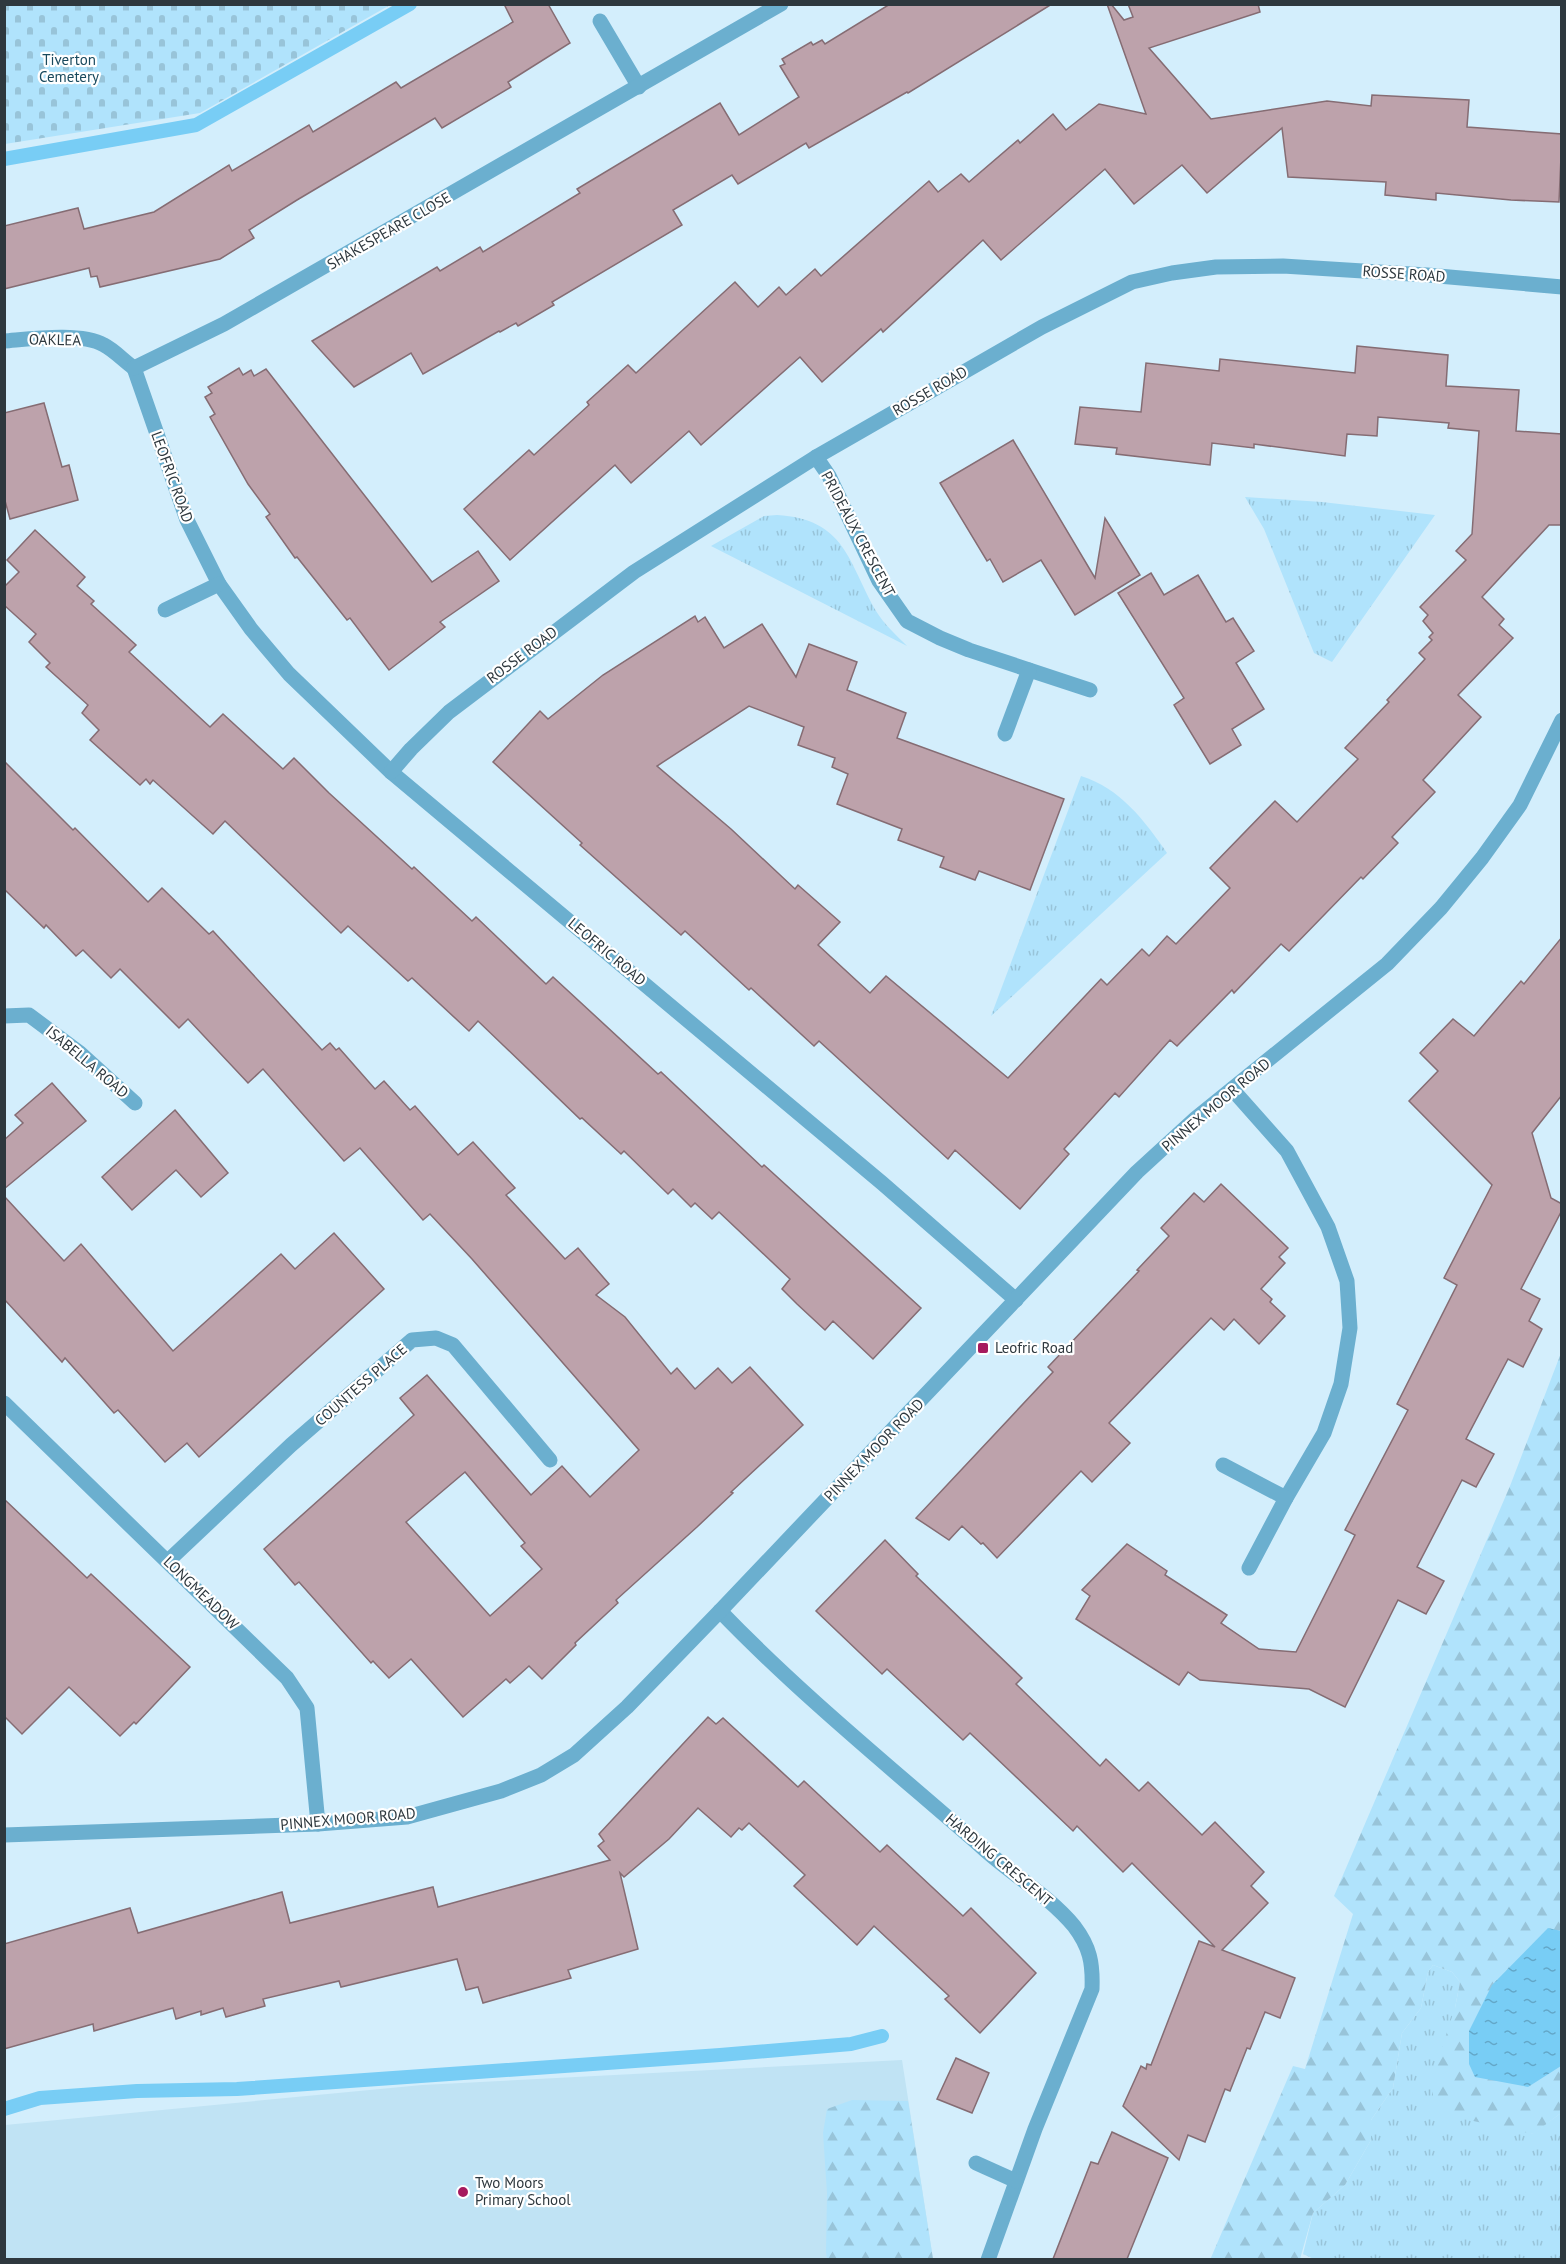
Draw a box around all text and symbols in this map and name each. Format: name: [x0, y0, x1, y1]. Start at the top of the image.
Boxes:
park label: Tiverton Cemetery: [39, 50, 99, 86]
street label: SHAKESPEARE CLOSE: [323, 187, 454, 274]
street label: ROSSE ROAD: [1362, 261, 1446, 286]
street label: OAKLEA: [29, 330, 82, 349]
street label: ROSSE ROAD: [889, 362, 971, 420]
street label: LEOFRIC ROAD: [147, 429, 198, 525]
street label: PRIDEAUX CRESCENT: [817, 468, 900, 600]
street label: ROSSE ROAD: [483, 622, 561, 687]
street label: LEOFRIC ROAD: [565, 914, 650, 990]
street label: ISABELLA ROAD: [42, 1021, 133, 1102]
street label: PINNEX MOOR ROAD: [1158, 1054, 1274, 1156]
place label: Leofric Road: [995, 1338, 1073, 1357]
street label: COUNTESS PLACE: [311, 1339, 411, 1430]
marker: Leofric Road: [976, 1341, 990, 1355]
street label: PINNEX MOOR ROAD: [820, 1394, 928, 1505]
street label: LONGMEADOW: [160, 1552, 243, 1634]
street label: PINNEX MOOR ROAD: [279, 1803, 416, 1834]
street label: HARDING CRESCENT: [942, 1809, 1057, 1910]
place label: Two Moors Primary School: [475, 2173, 571, 2209]
marker: Two Moors Primary School: [456, 2185, 470, 2199]

